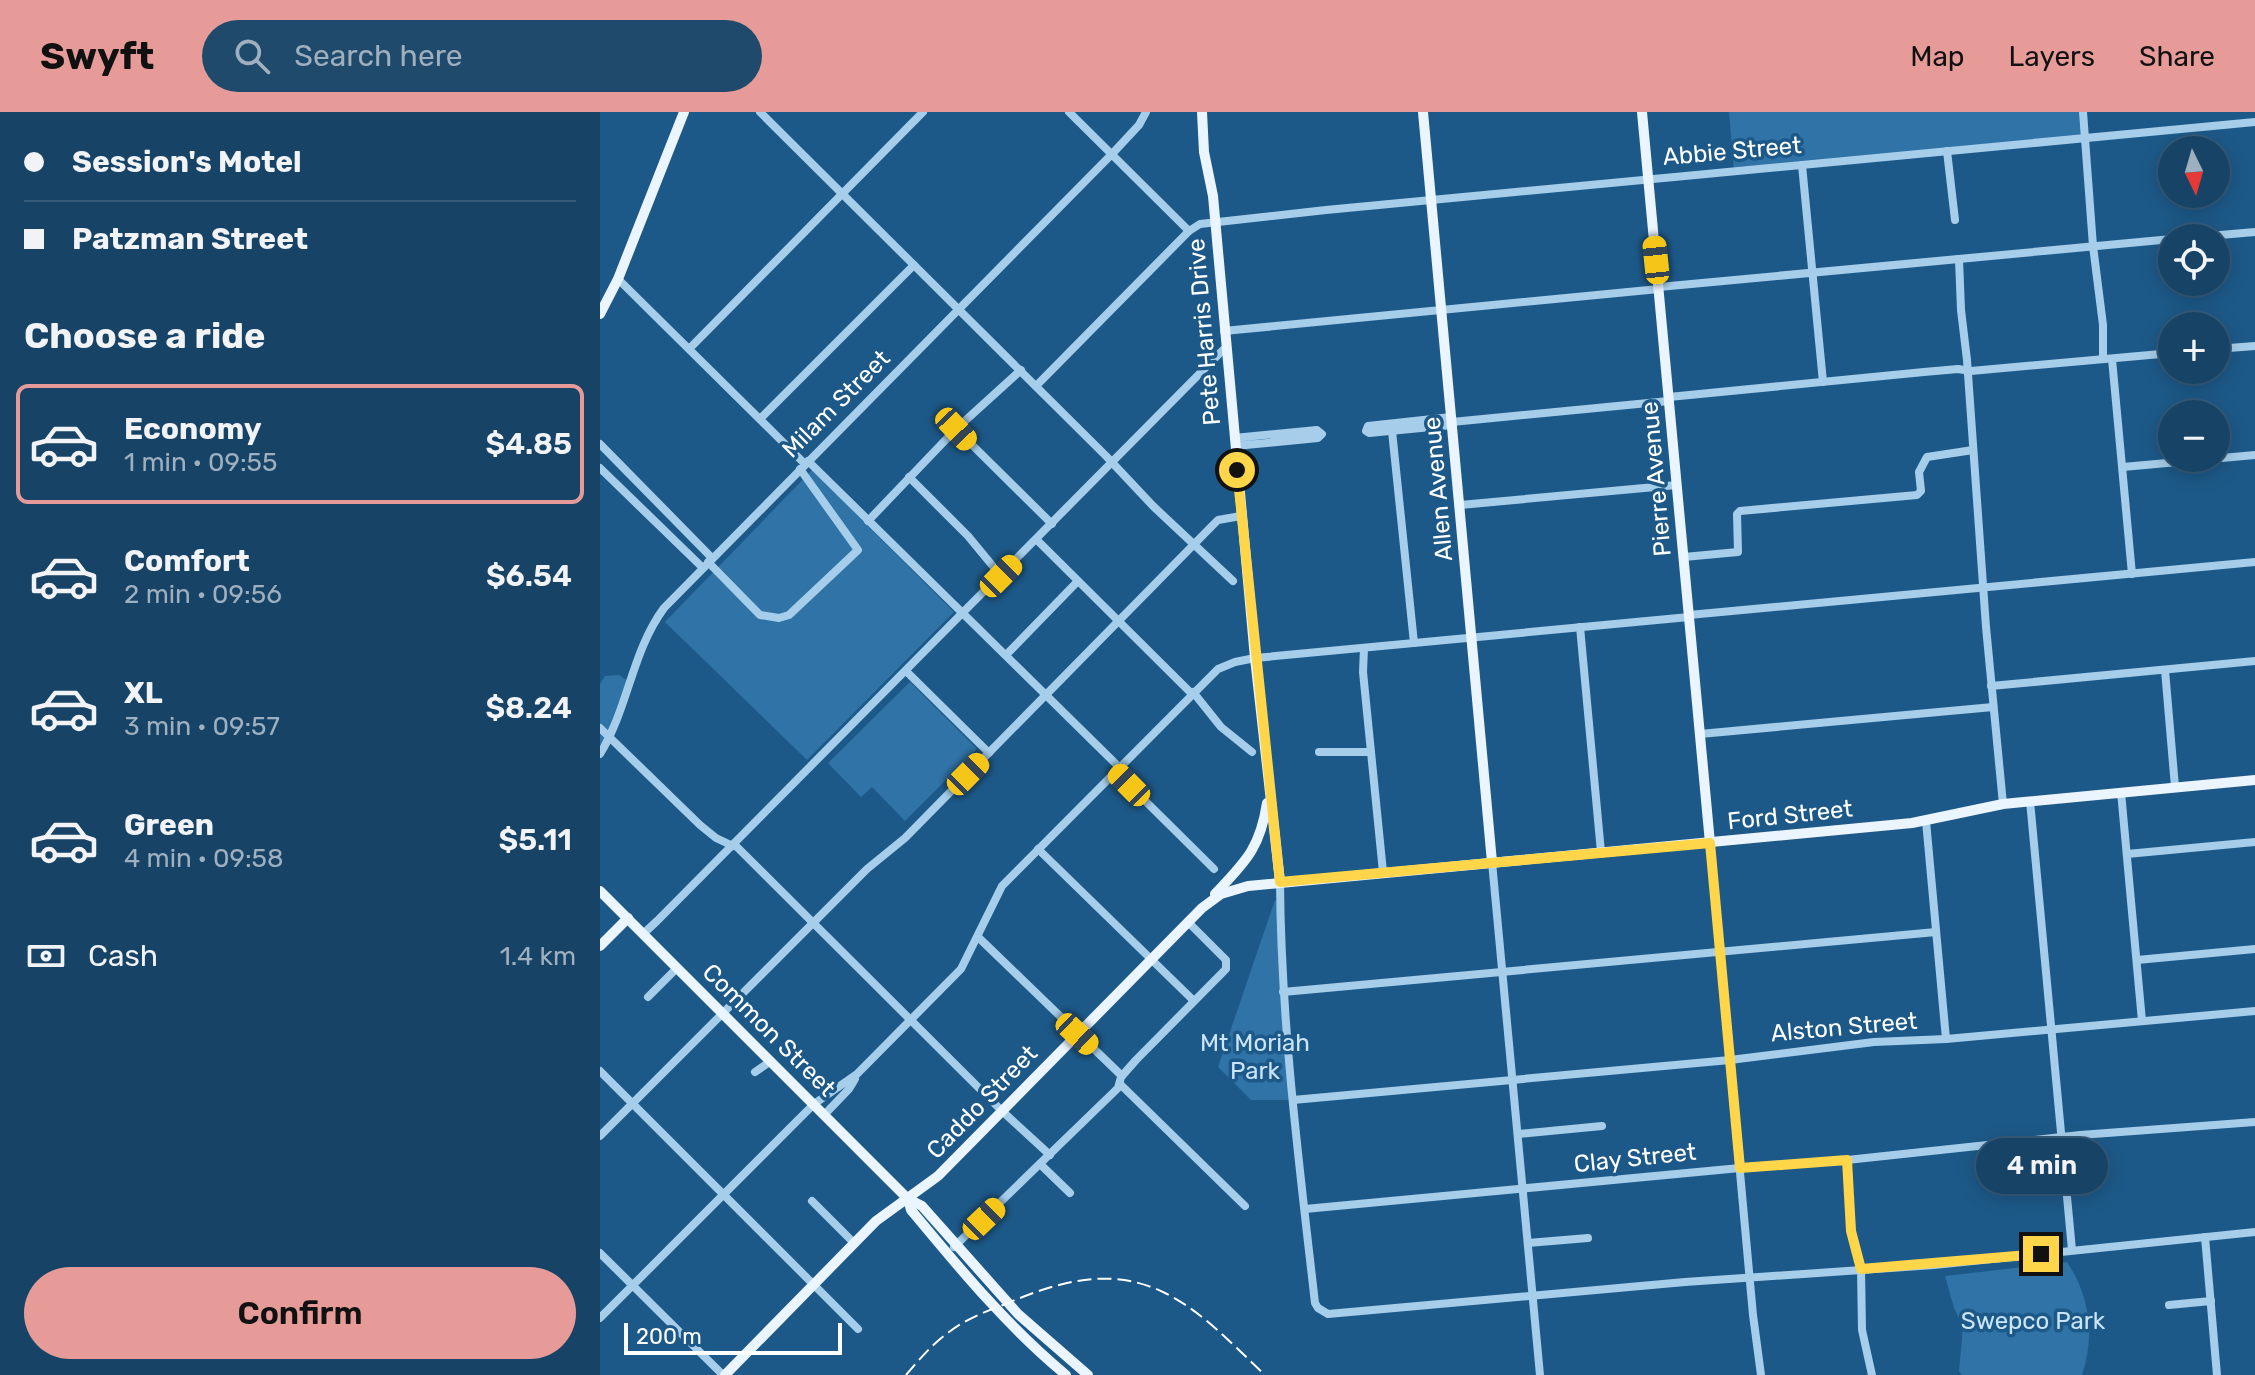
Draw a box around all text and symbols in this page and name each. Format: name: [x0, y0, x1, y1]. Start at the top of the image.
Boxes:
search box: [202, 20, 762, 92]
text: Swyft: [40, 33, 154, 79]
icon: search: [230, 34, 274, 78]
text: Search here: [294, 38, 463, 74]
text: Map: [1910, 40, 1965, 73]
text: Layers: [2009, 40, 2095, 73]
text: Share: [2139, 40, 2215, 73]
street label: Abbie Street: [1661, 131, 1803, 171]
north arrow: [2158, 136, 2230, 208]
map controls: [2158, 136, 2230, 472]
text: Session's Motel: [72, 144, 302, 180]
text: Patzman Street: [72, 221, 308, 257]
button: locate: [2158, 224, 2230, 296]
car: [1642, 235, 1670, 285]
street label: Pete Harris Drive: [1182, 237, 1226, 427]
button: +: [2158, 312, 2230, 384]
text: Choose a ride: [24, 314, 265, 357]
street label: Milam Street: [776, 344, 896, 464]
street label: Pierre Avenue: [1635, 400, 1677, 558]
button: −: [2158, 400, 2230, 472]
car: [931, 403, 981, 455]
icon: car: [28, 408, 100, 480]
text: Economy: [124, 411, 262, 447]
street label: Allen Avenue: [1418, 416, 1458, 562]
text: $4.85: [486, 426, 572, 462]
text: 1 min · 09:55: [124, 447, 277, 478]
route start: [1219, 452, 1255, 488]
icon: car: [28, 540, 100, 612]
text: Comfort: [124, 543, 250, 579]
car: [976, 551, 1026, 601]
text: $6.54: [486, 558, 572, 594]
text: 2 min · 09:56: [124, 579, 282, 610]
icon: car: [28, 672, 100, 744]
text: XL: [124, 675, 163, 711]
text: $8.24: [485, 690, 572, 726]
text: 3 min · 09:57: [124, 711, 280, 742]
car: [943, 749, 993, 799]
car: [1104, 760, 1154, 810]
street label: Ford Street: [1726, 794, 1854, 836]
icon: car: [28, 804, 100, 876]
text: Green: [124, 807, 214, 843]
text: $5.11: [498, 822, 572, 858]
text: 4 min · 09:58: [124, 843, 284, 874]
icon: cash: [24, 934, 68, 978]
text: Cash: [88, 938, 158, 974]
text: 1.4 km: [500, 941, 576, 972]
street label: Common Street: [697, 958, 841, 1102]
street label: Alston Street: [1770, 1007, 1918, 1047]
car: [1051, 1009, 1103, 1059]
park label: Mt Moriah Park: [1200, 1029, 1310, 1085]
street label: Caddo Street: [921, 1039, 1043, 1165]
street label: Clay Street: [1573, 1138, 1697, 1178]
callout: 4 min: [1975, 1138, 2107, 1194]
text: 4 min: [2007, 1150, 2077, 1181]
car: [958, 1194, 1010, 1244]
route end: [2023, 1236, 2059, 1272]
button: Confirm: [24, 1267, 576, 1359]
park label: Swepco Park: [1961, 1307, 2106, 1335]
scale bar: [624, 1319, 842, 1355]
text: 200 m: [636, 1323, 702, 1350]

